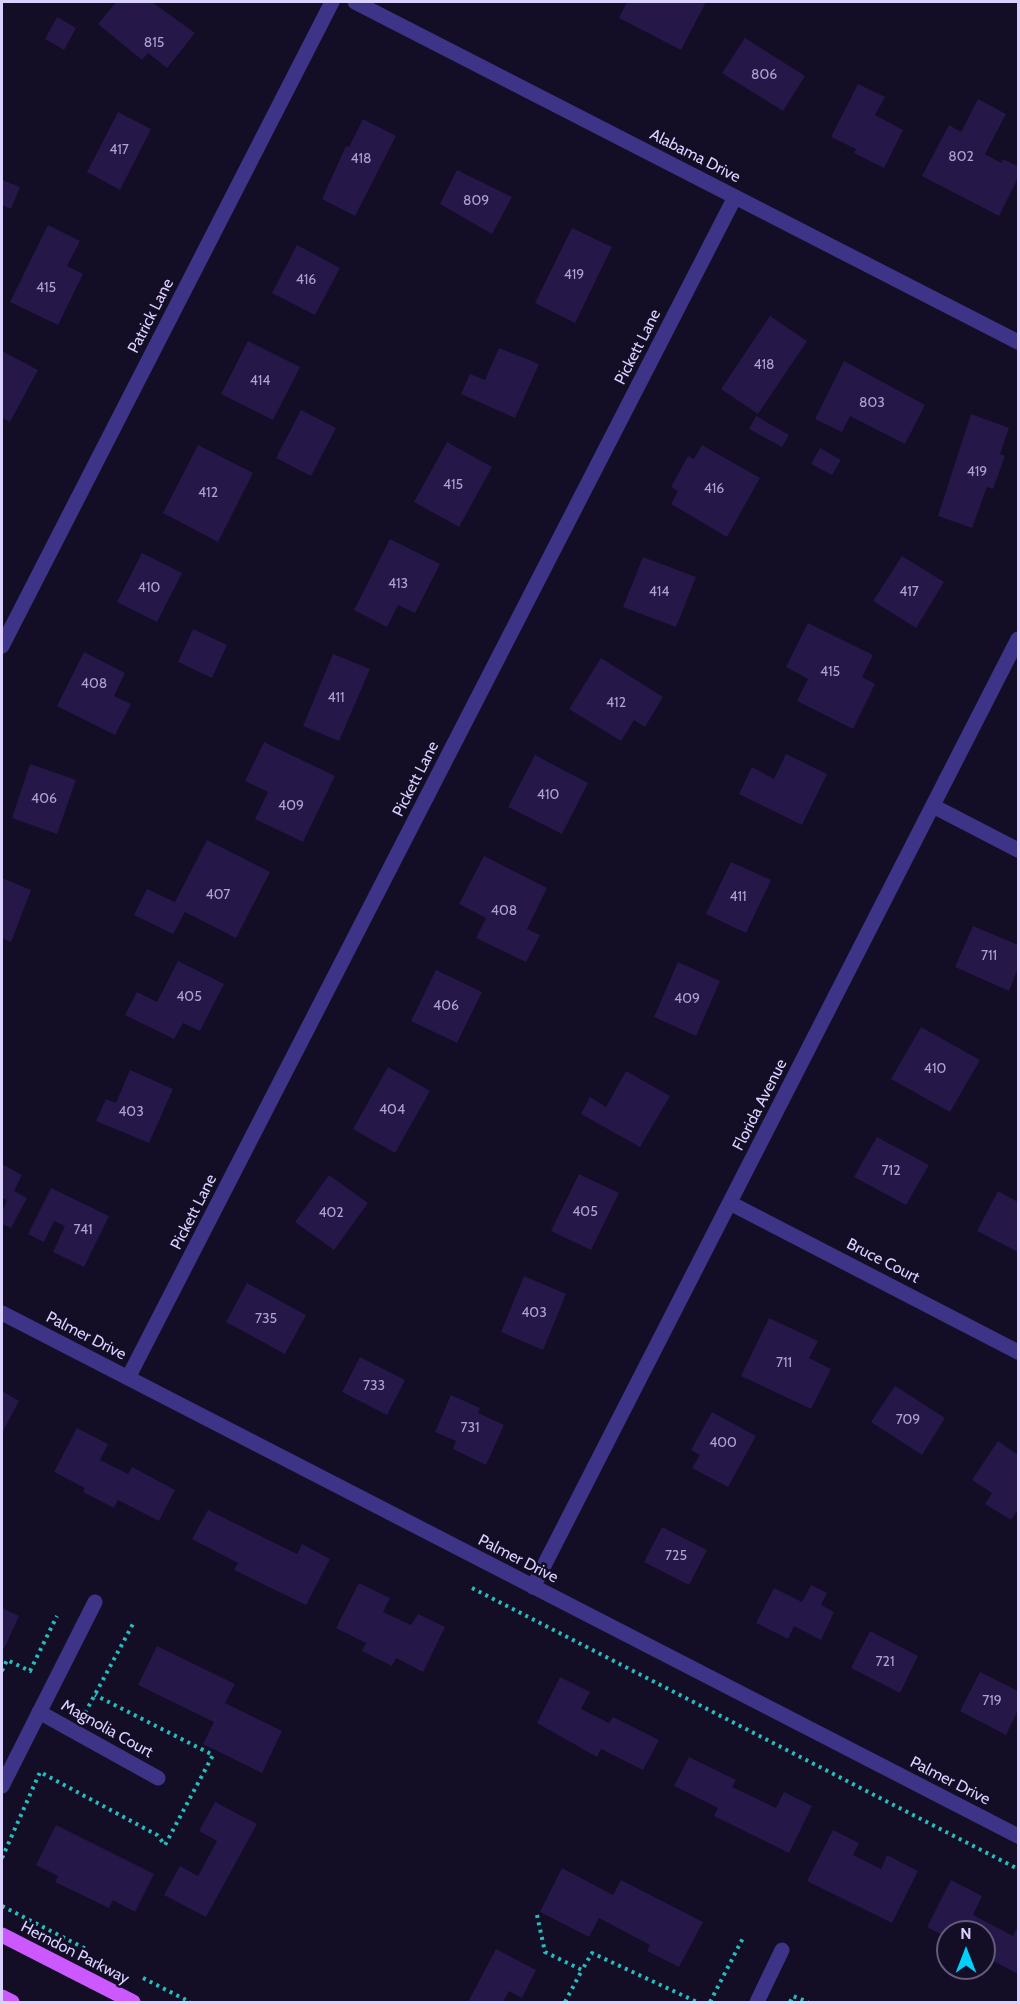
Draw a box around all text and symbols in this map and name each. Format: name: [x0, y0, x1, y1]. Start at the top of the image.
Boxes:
house number: 815: [144, 35, 164, 51]
house number: 806: [751, 67, 777, 83]
street label: Alabama Drive: [647, 125, 743, 187]
house number: 417: [109, 142, 129, 158]
house number: 802: [948, 149, 974, 165]
house number: 418: [350, 151, 372, 167]
house number: 809: [463, 193, 489, 209]
house number: 419: [564, 267, 584, 283]
house number: 416: [296, 272, 316, 288]
street label: Patrick Lane: [124, 275, 178, 357]
house number: 415: [36, 280, 56, 296]
street label: Pickett Lane: [611, 306, 665, 388]
house number: 418: [753, 357, 775, 373]
house number: 414: [250, 373, 270, 389]
house number: 803: [859, 395, 885, 411]
house number: 419: [967, 464, 987, 480]
house number: 415: [443, 477, 463, 493]
house number: 416: [704, 481, 724, 497]
house number: 412: [198, 485, 218, 501]
house number: 413: [388, 576, 408, 592]
house number: 410: [138, 580, 160, 596]
house number: 414: [649, 584, 669, 600]
house number: 417: [899, 584, 919, 600]
house number: 415: [820, 664, 840, 680]
house number: 408: [81, 676, 107, 692]
house number: 411: [327, 690, 345, 706]
house number: 412: [606, 695, 626, 711]
street label: Pickett Lane: [389, 738, 443, 820]
house number: 410: [537, 787, 559, 803]
house number: 406: [31, 791, 57, 807]
house number: 409: [278, 798, 304, 814]
house number: 407: [206, 887, 230, 903]
house number: 411: [729, 889, 747, 905]
house number: 408: [491, 903, 517, 919]
house number: 711: [981, 948, 997, 964]
house number: 405: [176, 989, 202, 1005]
house number: 409: [674, 991, 700, 1007]
house number: 406: [433, 998, 459, 1014]
street label: Florida Avenue: [729, 1056, 791, 1154]
house number: 410: [924, 1061, 946, 1077]
house number: 404: [379, 1102, 405, 1118]
house number: 403: [118, 1104, 144, 1120]
house number: 712: [882, 1163, 900, 1179]
street label: Pickett Lane: [167, 1171, 221, 1253]
house number: 405: [572, 1204, 598, 1220]
house number: 402: [318, 1205, 344, 1221]
house number: 741: [73, 1222, 93, 1238]
street label: Bruce Court: [843, 1234, 923, 1288]
house number: 403: [521, 1305, 547, 1321]
street label: Palmer Drive: [43, 1308, 129, 1364]
house number: 735: [255, 1311, 277, 1327]
house number: 711: [776, 1355, 792, 1371]
house number: 733: [363, 1378, 385, 1394]
house number: 709: [896, 1412, 920, 1428]
house number: 731: [460, 1420, 480, 1436]
house number: 400: [709, 1435, 737, 1451]
street label: Palmer Drive: [475, 1531, 561, 1587]
house number: 725: [665, 1548, 687, 1564]
house number: 721: [876, 1654, 894, 1670]
house number: 719: [982, 1693, 1002, 1709]
street label: Magnolia Court: [58, 1696, 156, 1762]
street label: Palmer Drive: [907, 1753, 993, 1809]
street label: Herndon Parkway: [17, 1917, 133, 1989]
north arrow: [936, 1920, 996, 1980]
text: N: [960, 1924, 972, 1943]

